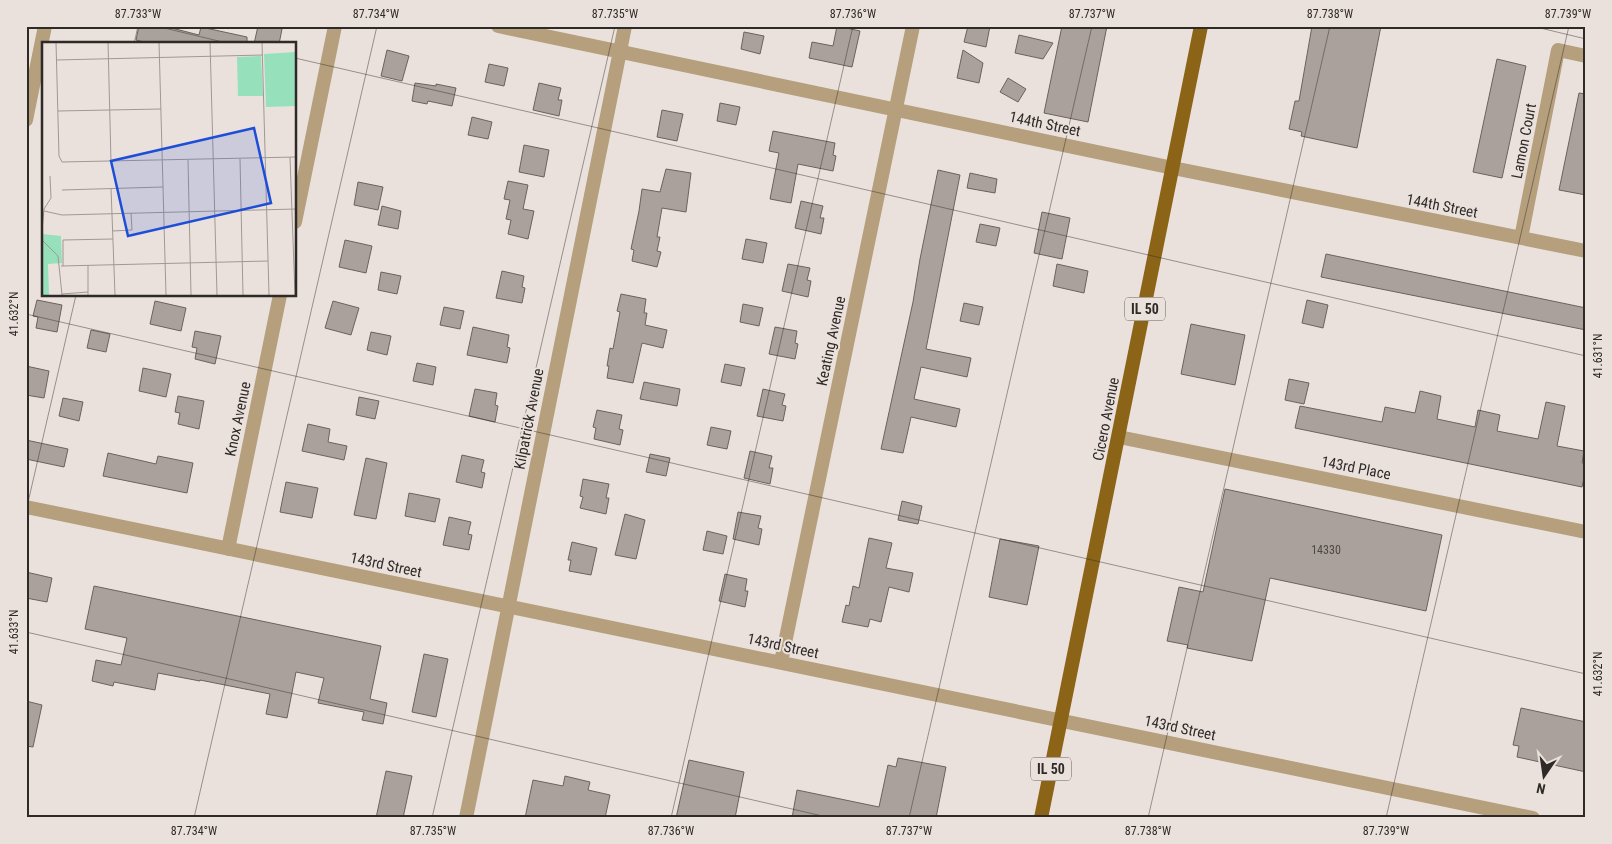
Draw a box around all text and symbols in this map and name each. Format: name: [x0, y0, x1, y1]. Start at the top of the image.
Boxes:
text: 87.733°W: [115, 7, 161, 21]
text: 87.734°W: [353, 7, 399, 21]
text: 87.735°W: [592, 7, 638, 21]
text: 87.736°W: [830, 7, 876, 21]
text: 87.737°W: [1069, 7, 1115, 21]
text: 87.738°W: [1307, 7, 1353, 21]
text: 87.739°W: [1545, 7, 1591, 21]
inset map: [42, 42, 296, 296]
street label: Lamon Court: [1508, 102, 1540, 180]
street label: 144th Street: [1008, 108, 1082, 140]
street label: 144th Street: [1405, 190, 1479, 222]
text: 41.632°N: [7, 292, 21, 336]
street label: Keating Avenue: [813, 294, 849, 388]
road number: IL 50: [1125, 298, 1165, 320]
text: 41.631°N: [1591, 334, 1605, 378]
street label: Kilpatrick Avenue: [510, 367, 548, 471]
street label: Cicero Avenue: [1089, 376, 1123, 462]
street label: Knox Avenue: [221, 380, 255, 458]
street label: 143rd Place: [1320, 452, 1392, 484]
house number: 14330: [1311, 543, 1341, 557]
street label: 143rd Street: [349, 549, 423, 581]
text: 41.633°N: [7, 610, 21, 654]
street label: 143rd Street: [746, 630, 820, 662]
text: 41.632°N: [1591, 652, 1605, 696]
street label: 143rd Street: [1143, 712, 1217, 744]
north arrow: [1520, 752, 1570, 802]
road number: IL 50: [1031, 758, 1071, 781]
text: N: [1535, 780, 1547, 797]
text: 87.734°W: [171, 824, 217, 838]
text: 87.735°W: [410, 824, 456, 838]
text: 87.736°W: [648, 824, 694, 838]
text: 87.737°W: [886, 824, 932, 838]
text: 87.738°W: [1125, 824, 1171, 838]
text: 87.739°W: [1363, 824, 1409, 838]

